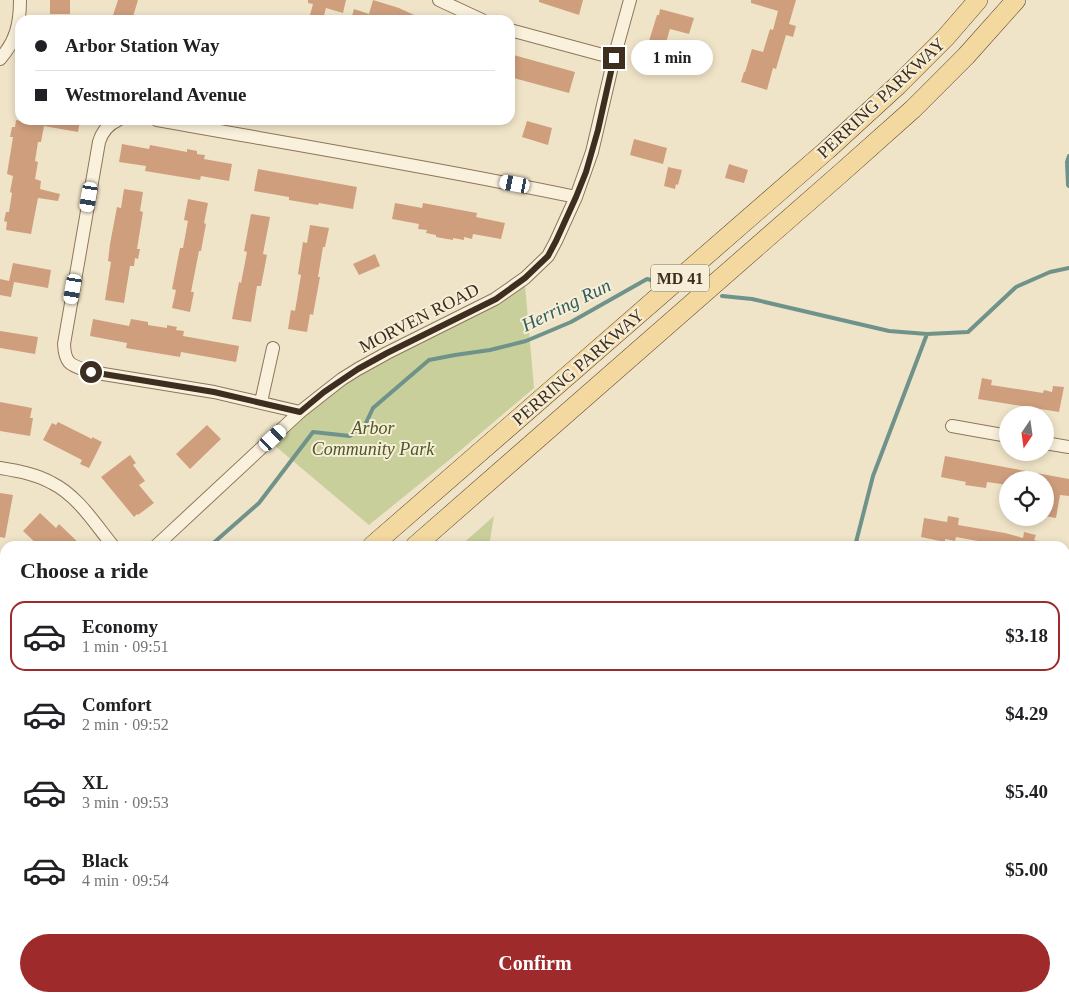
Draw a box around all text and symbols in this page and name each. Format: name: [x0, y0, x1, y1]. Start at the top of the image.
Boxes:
street label: PERRING PARKWAY: [813, 34, 949, 162]
text: Arbor Station Way: [65, 35, 220, 56]
callout: 1 min: [632, 40, 714, 76]
route end: [603, 47, 625, 69]
text: 1 min: [653, 49, 691, 66]
text: Westmoreland Avenue: [65, 84, 246, 105]
car: [498, 174, 531, 194]
car: [79, 181, 98, 213]
road number: MD 41: [651, 264, 709, 292]
car: [63, 273, 82, 305]
water label: Herring Run: [517, 274, 614, 336]
street label: MORVEN ROAD: [356, 279, 482, 357]
street label: PERRING PARKWAY: [508, 305, 648, 429]
route start: [80, 361, 102, 383]
north arrow: [999, 406, 1054, 461]
map controls: [999, 406, 1054, 526]
park label: Arbor Community Park: [312, 418, 435, 459]
car: [256, 422, 289, 454]
button: locate: [999, 471, 1054, 526]
text: Choose a ride: [20, 558, 148, 583]
icon: car: [22, 614, 67, 659]
text: Economy: [82, 616, 158, 637]
text: $3.18: [1005, 625, 1048, 646]
text: 1 min · 09:51: [82, 638, 169, 655]
icon: car: [22, 692, 67, 737]
text: Comfort: [82, 694, 152, 715]
text: $4.29: [1005, 703, 1048, 724]
text: 2 min · 09:52: [82, 716, 169, 733]
icon: car: [22, 770, 67, 815]
text: XL: [82, 772, 108, 793]
text: $5.40: [1005, 781, 1048, 802]
text: 3 min · 09:53: [82, 794, 169, 811]
icon: car: [22, 848, 67, 893]
text: Black: [82, 850, 128, 871]
text: $5.00: [1005, 859, 1048, 880]
text: 4 min · 09:54: [82, 872, 169, 889]
button: Confirm: [20, 934, 1050, 992]

